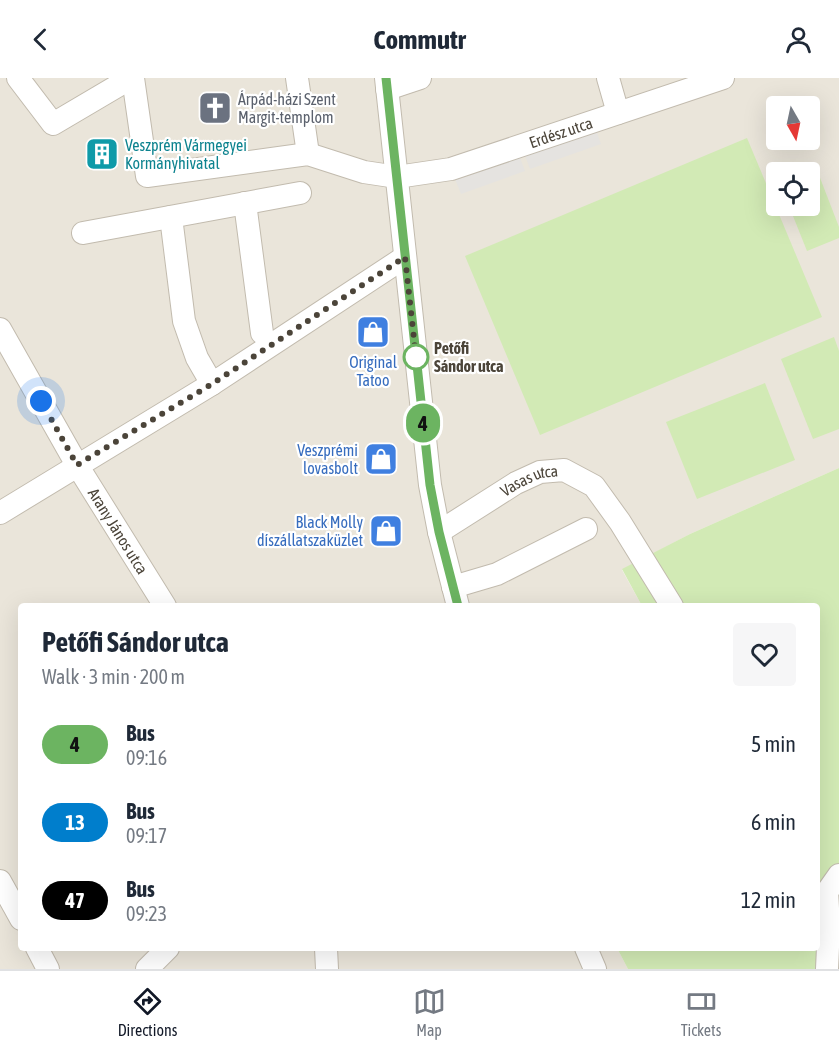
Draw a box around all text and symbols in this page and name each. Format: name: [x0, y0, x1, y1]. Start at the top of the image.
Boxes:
icon: back: [24, 23, 57, 56]
icon: person: [782, 23, 815, 56]
text: Commutr: [373, 24, 466, 55]
church icon: Árpád-házi Szent Margit-templom: [197, 90, 233, 126]
place label: Árpád-házi Szent Margit-templom: [238, 90, 336, 127]
north arrow: [766, 96, 820, 150]
map controls: [766, 96, 820, 216]
street label: Erdész utca: [527, 113, 595, 151]
building icon: Veszprém Vármegyei Kormányhivatal: [84, 136, 120, 172]
place label: Veszprém Vármegyei Kormányhivatal: [125, 136, 247, 173]
button: locate: [766, 162, 820, 216]
shop icon: Original Tatoo: [355, 314, 391, 350]
place label: Petőfi Sándor utca: [434, 339, 503, 375]
marker: Petőfi Sándor utca: [403, 344, 429, 370]
place label: Original Tatoo: [349, 353, 398, 389]
your location: [26, 386, 56, 416]
line badge: 4: [404, 404, 442, 442]
text: 4: [418, 411, 428, 435]
place label: Veszprémi lovasbolt: [297, 441, 358, 477]
shop icon: Veszprémi lovasbolt: [363, 441, 399, 477]
street label: Vasas utca: [497, 462, 559, 500]
street label: Arany János utca: [85, 485, 152, 577]
place label: Black Molly díszállatszaküzlet: [257, 513, 363, 549]
shop icon: Black Molly díszállatszaküzlet: [368, 513, 404, 549]
button: heart: [733, 623, 796, 686]
text: Petőfi Sándor utca: [42, 626, 229, 658]
text: Walk · 3 min · 200 m: [42, 665, 185, 688]
text: Bus: [126, 720, 155, 746]
text: 5 min: [751, 731, 796, 757]
text: 4: [70, 732, 80, 756]
text: 09:16: [126, 746, 167, 769]
text: Bus: [126, 798, 155, 824]
text: 6 min: [751, 809, 796, 835]
text: 13: [65, 810, 85, 834]
text: 09:17: [126, 824, 167, 847]
text: Bus: [126, 876, 155, 902]
text: 12 min: [741, 887, 796, 913]
text: 47: [65, 888, 85, 912]
text: 09:23: [126, 902, 167, 925]
tab: Directions: [118, 985, 177, 1039]
tab: Map: [413, 985, 446, 1039]
tab: Tickets: [681, 985, 721, 1039]

